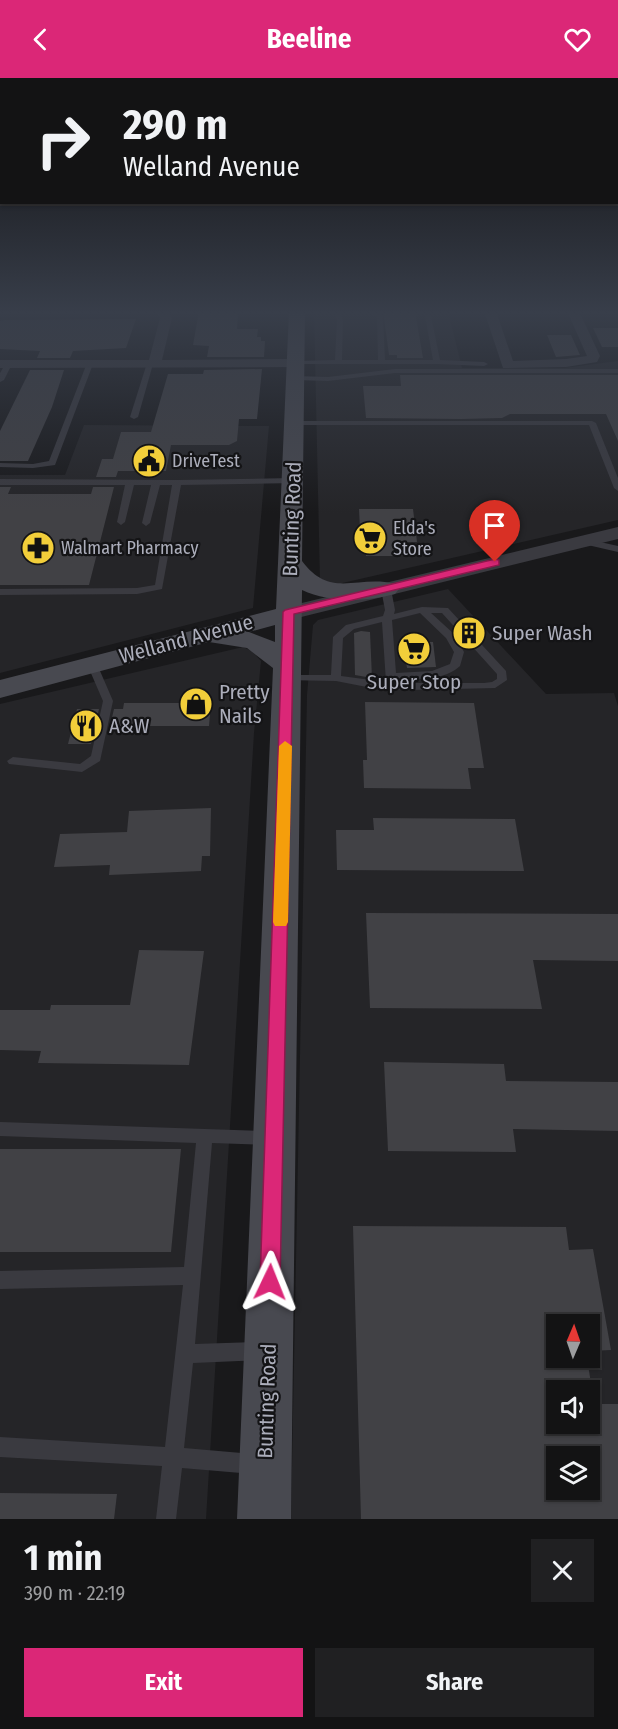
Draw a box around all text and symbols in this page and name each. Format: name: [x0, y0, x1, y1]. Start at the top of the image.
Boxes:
icon: back: [24, 23, 57, 56]
text: Beeline: [267, 23, 351, 55]
icon: heart: [561, 23, 594, 56]
text: 290 m: [123, 100, 228, 150]
icon: right: [24, 102, 102, 180]
text: Welland Avenue: [123, 151, 300, 183]
public building icon: DriveTest: [131, 443, 167, 479]
place label: DriveTest: [172, 450, 240, 472]
street label: Bunting Road: [277, 461, 307, 577]
pin: [469, 500, 520, 562]
icon: arrive: [478, 509, 511, 542]
place label: Elda's Store: [393, 517, 436, 560]
supermarket icon: Elda's Store: [352, 520, 388, 556]
pharmacy icon: Walmart Pharmacy: [20, 530, 56, 566]
place label: Walmart Pharmacy: [61, 537, 198, 559]
street label: Welland Avenue: [116, 609, 256, 669]
building icon: Super Wash: [451, 615, 487, 651]
place label: Super Wash: [492, 620, 593, 646]
supermarket icon: Super Stop: [396, 631, 432, 667]
place label: Super Stop: [367, 669, 461, 695]
place label: Pretty Nails: [219, 679, 270, 729]
shop icon: Pretty Nails: [178, 686, 214, 722]
restaurant icon: A&W: [68, 708, 104, 744]
place label: A&W: [109, 713, 150, 739]
position arrow: [238, 1250, 302, 1314]
north arrow: [546, 1314, 600, 1368]
map controls: [546, 1314, 600, 1500]
street label: Bunting Road: [252, 1343, 282, 1459]
button: sound: [546, 1380, 600, 1434]
button: layers: [546, 1446, 600, 1500]
text: 1 min: [24, 1536, 102, 1580]
button: close: [531, 1539, 594, 1602]
text: 390 m · 22:19: [24, 1581, 125, 1605]
button: Exit: [24, 1648, 303, 1717]
button: Share: [315, 1648, 594, 1717]

